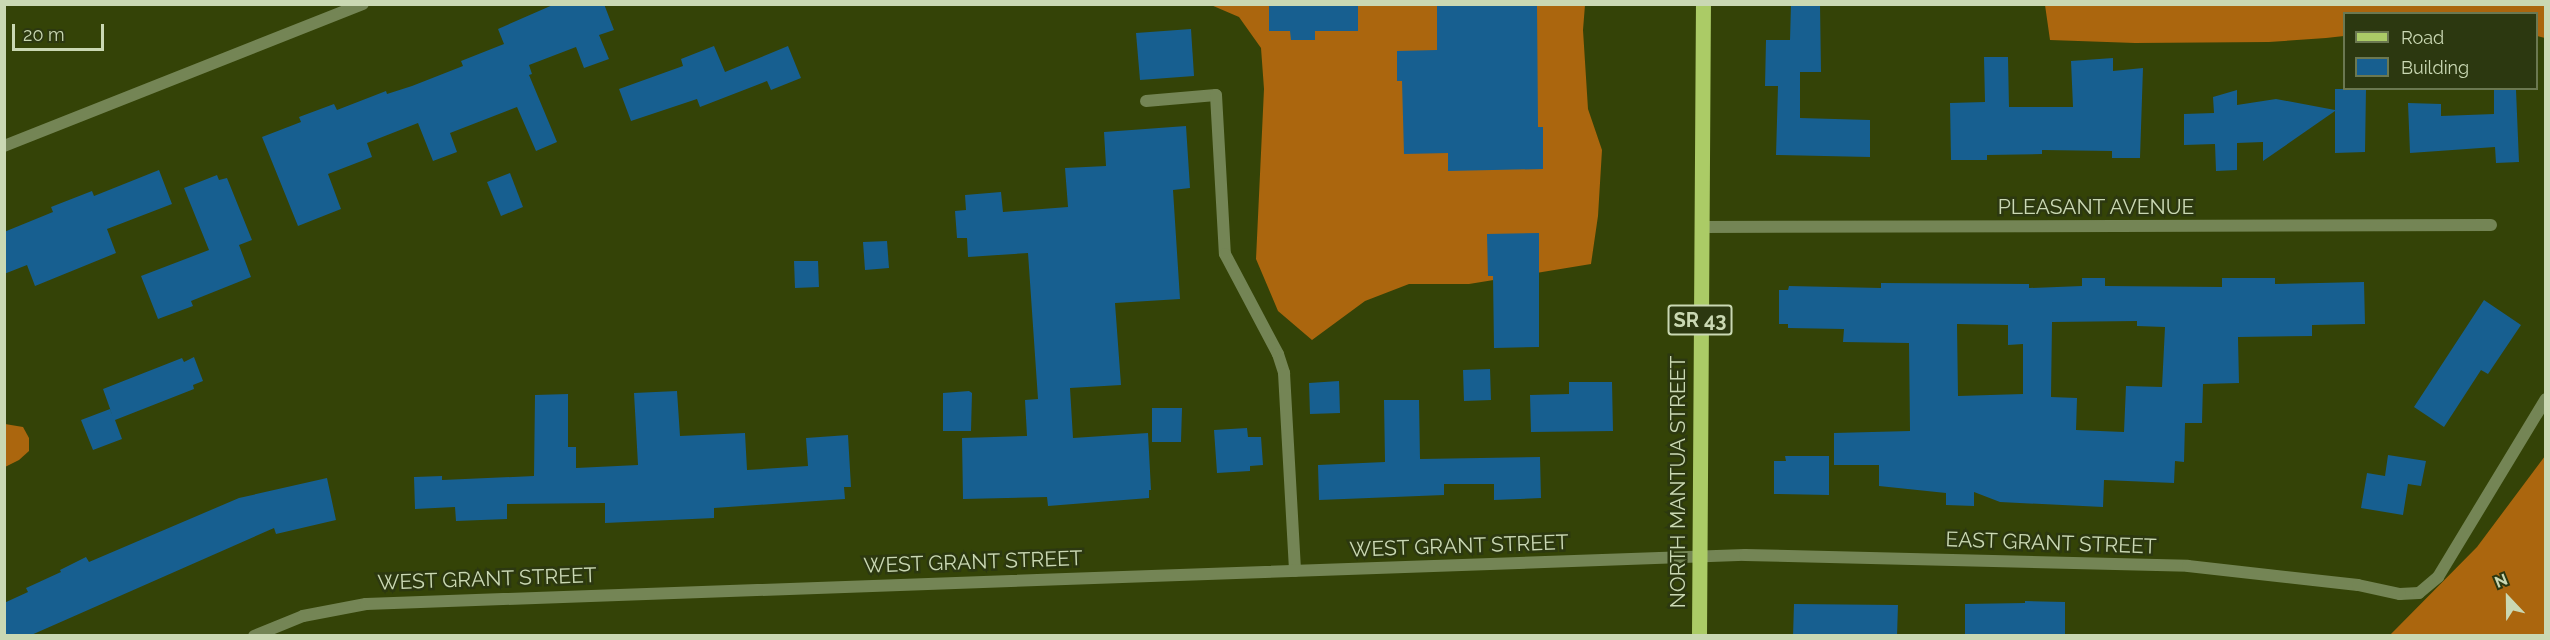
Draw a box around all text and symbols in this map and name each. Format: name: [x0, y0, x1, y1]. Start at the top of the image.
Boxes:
scale bar: [15, 12, 106, 50]
legend: [2343, 12, 2538, 90]
text: 20 m: [23, 24, 65, 45]
text: Road: [2401, 27, 2444, 48]
text: Building: [2401, 57, 2469, 78]
street label: PLEASANT AVENUE: [1997, 194, 2195, 220]
road number: SR 43: [1667, 303, 1733, 337]
street label: NORTH MANTUA STREET: [1665, 355, 1691, 609]
street label: EAST GRANT STREET: [1944, 527, 2158, 559]
street label: WEST GRANT STREET: [1348, 530, 1570, 562]
street label: WEST GRANT STREET: [862, 546, 1084, 578]
street label: WEST GRANT STREET: [376, 563, 598, 595]
north arrow: [2478, 568, 2538, 628]
text: N: [2492, 570, 2510, 592]

